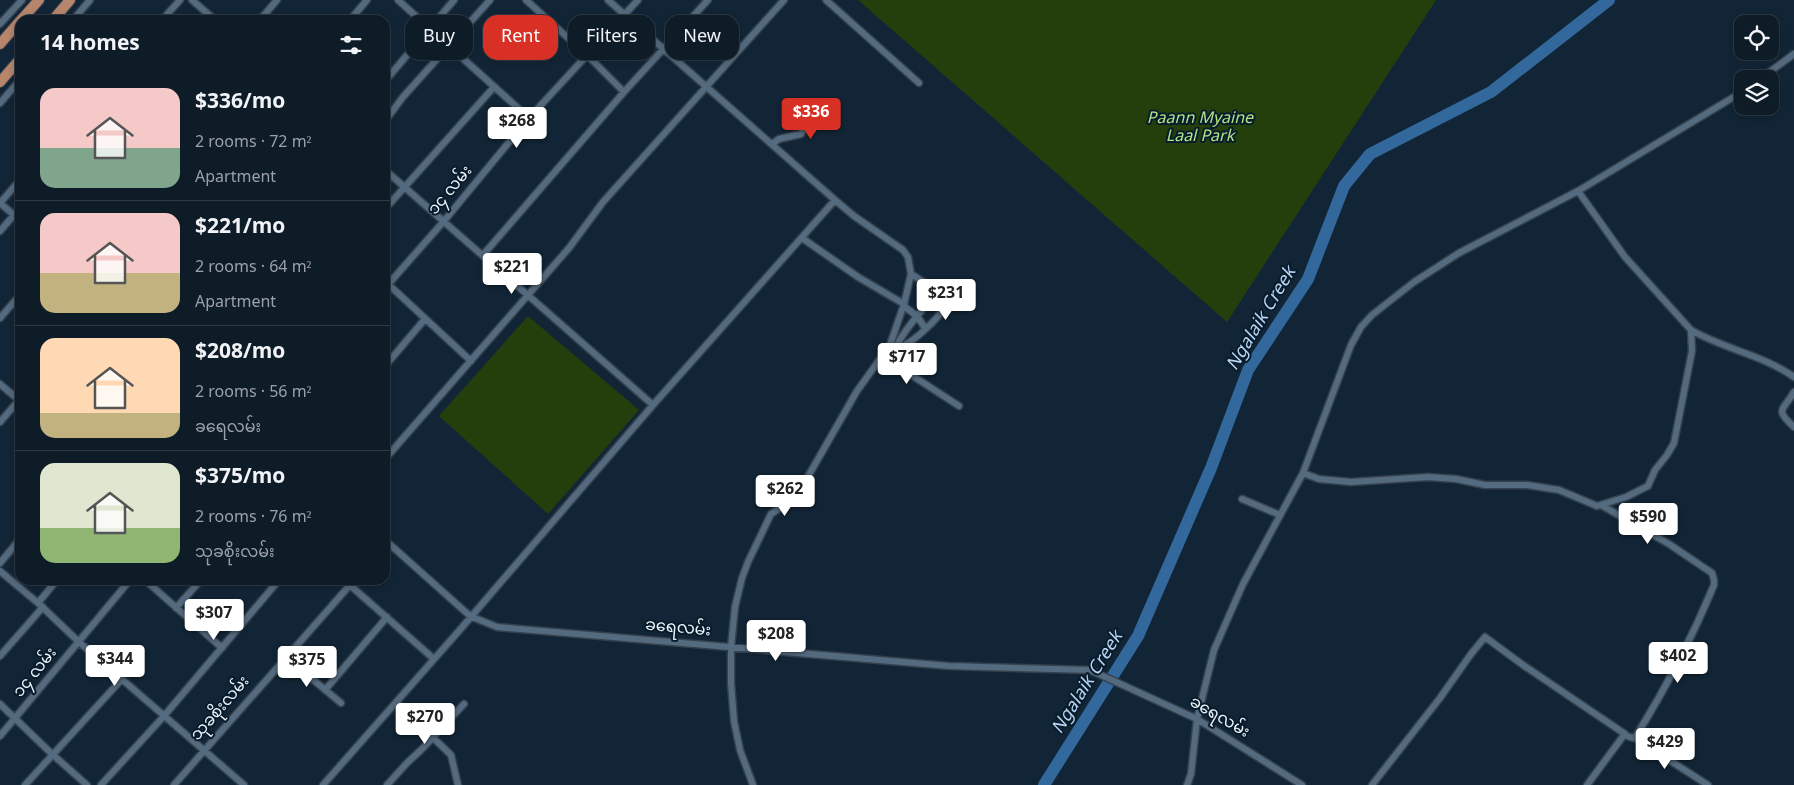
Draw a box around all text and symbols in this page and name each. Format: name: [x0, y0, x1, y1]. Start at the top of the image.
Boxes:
chip: Buy: [405, 15, 473, 60]
chip: Rent: [483, 15, 558, 60]
chip: Filters: [568, 15, 655, 60]
chip: New: [665, 15, 739, 60]
map controls: [1734, 15, 1779, 115]
button: locate: [1734, 15, 1779, 60]
text: 14 homes: [40, 22, 140, 68]
icon: filters: [337, 31, 365, 59]
button: layers: [1734, 70, 1779, 115]
text: $336/mo: [195, 80, 285, 126]
text: $336: [793, 96, 829, 131]
pin: $336: [781, 98, 841, 140]
park label: Paann Myaine Laal Park: [1147, 102, 1254, 155]
text: $268: [499, 105, 535, 140]
pin: $268: [487, 106, 547, 149]
icon: home: [80, 108, 140, 168]
text: 2 rooms · 72 m²: [195, 126, 311, 161]
street label: ၁၄ လမ်း: [419, 157, 483, 225]
text: Apartment: [195, 161, 276, 196]
text: $221/mo: [195, 205, 285, 251]
icon: home: [80, 233, 140, 293]
text: 2 rooms · 64 m²: [195, 251, 311, 286]
text: $221: [494, 251, 530, 286]
pin: $221: [482, 252, 542, 295]
water label: Ngalaik Creek: [1215, 257, 1310, 379]
text: $231: [928, 277, 964, 312]
pin: $231: [916, 278, 976, 321]
text: Apartment: [195, 286, 276, 321]
text: $208/mo: [195, 330, 285, 376]
text: $717: [889, 341, 925, 376]
pin: $717: [877, 342, 937, 385]
icon: home: [80, 358, 140, 418]
text: 2 rooms · 56 m²: [195, 376, 311, 411]
text: ခရေလမ်း: [195, 411, 261, 446]
text: $375/mo: [195, 455, 285, 501]
text: $262: [767, 473, 803, 508]
pin: $262: [755, 474, 815, 517]
icon: home: [80, 483, 140, 543]
text: 2 rooms · 76 m²: [195, 501, 311, 536]
text: $590: [1630, 501, 1666, 536]
pin: $590: [1618, 502, 1678, 545]
text: သုခစိုးလမ်း: [195, 536, 275, 571]
text: $307: [196, 597, 232, 632]
pin: $307: [184, 598, 244, 641]
street label: ခရေလမ်း: [644, 609, 712, 649]
text: $208: [758, 618, 794, 653]
pin: $208: [746, 620, 806, 662]
water label: Ngalaik Creek: [1040, 621, 1137, 743]
street label: ၁၄ လမ်း: [4, 639, 68, 707]
text: $402: [1660, 640, 1696, 675]
pin: $402: [1648, 642, 1708, 684]
text: $344: [97, 643, 133, 678]
pin: $344: [85, 644, 145, 687]
text: $375: [289, 644, 325, 679]
pin: $375: [277, 646, 337, 688]
street label: သုခစိုးလမ်း: [182, 668, 260, 750]
street label: ခရေလမ်း: [1182, 686, 1256, 750]
text: $270: [407, 701, 443, 736]
pin: $270: [395, 702, 455, 745]
text: $429: [1647, 726, 1683, 761]
pin: $429: [1635, 728, 1695, 770]

